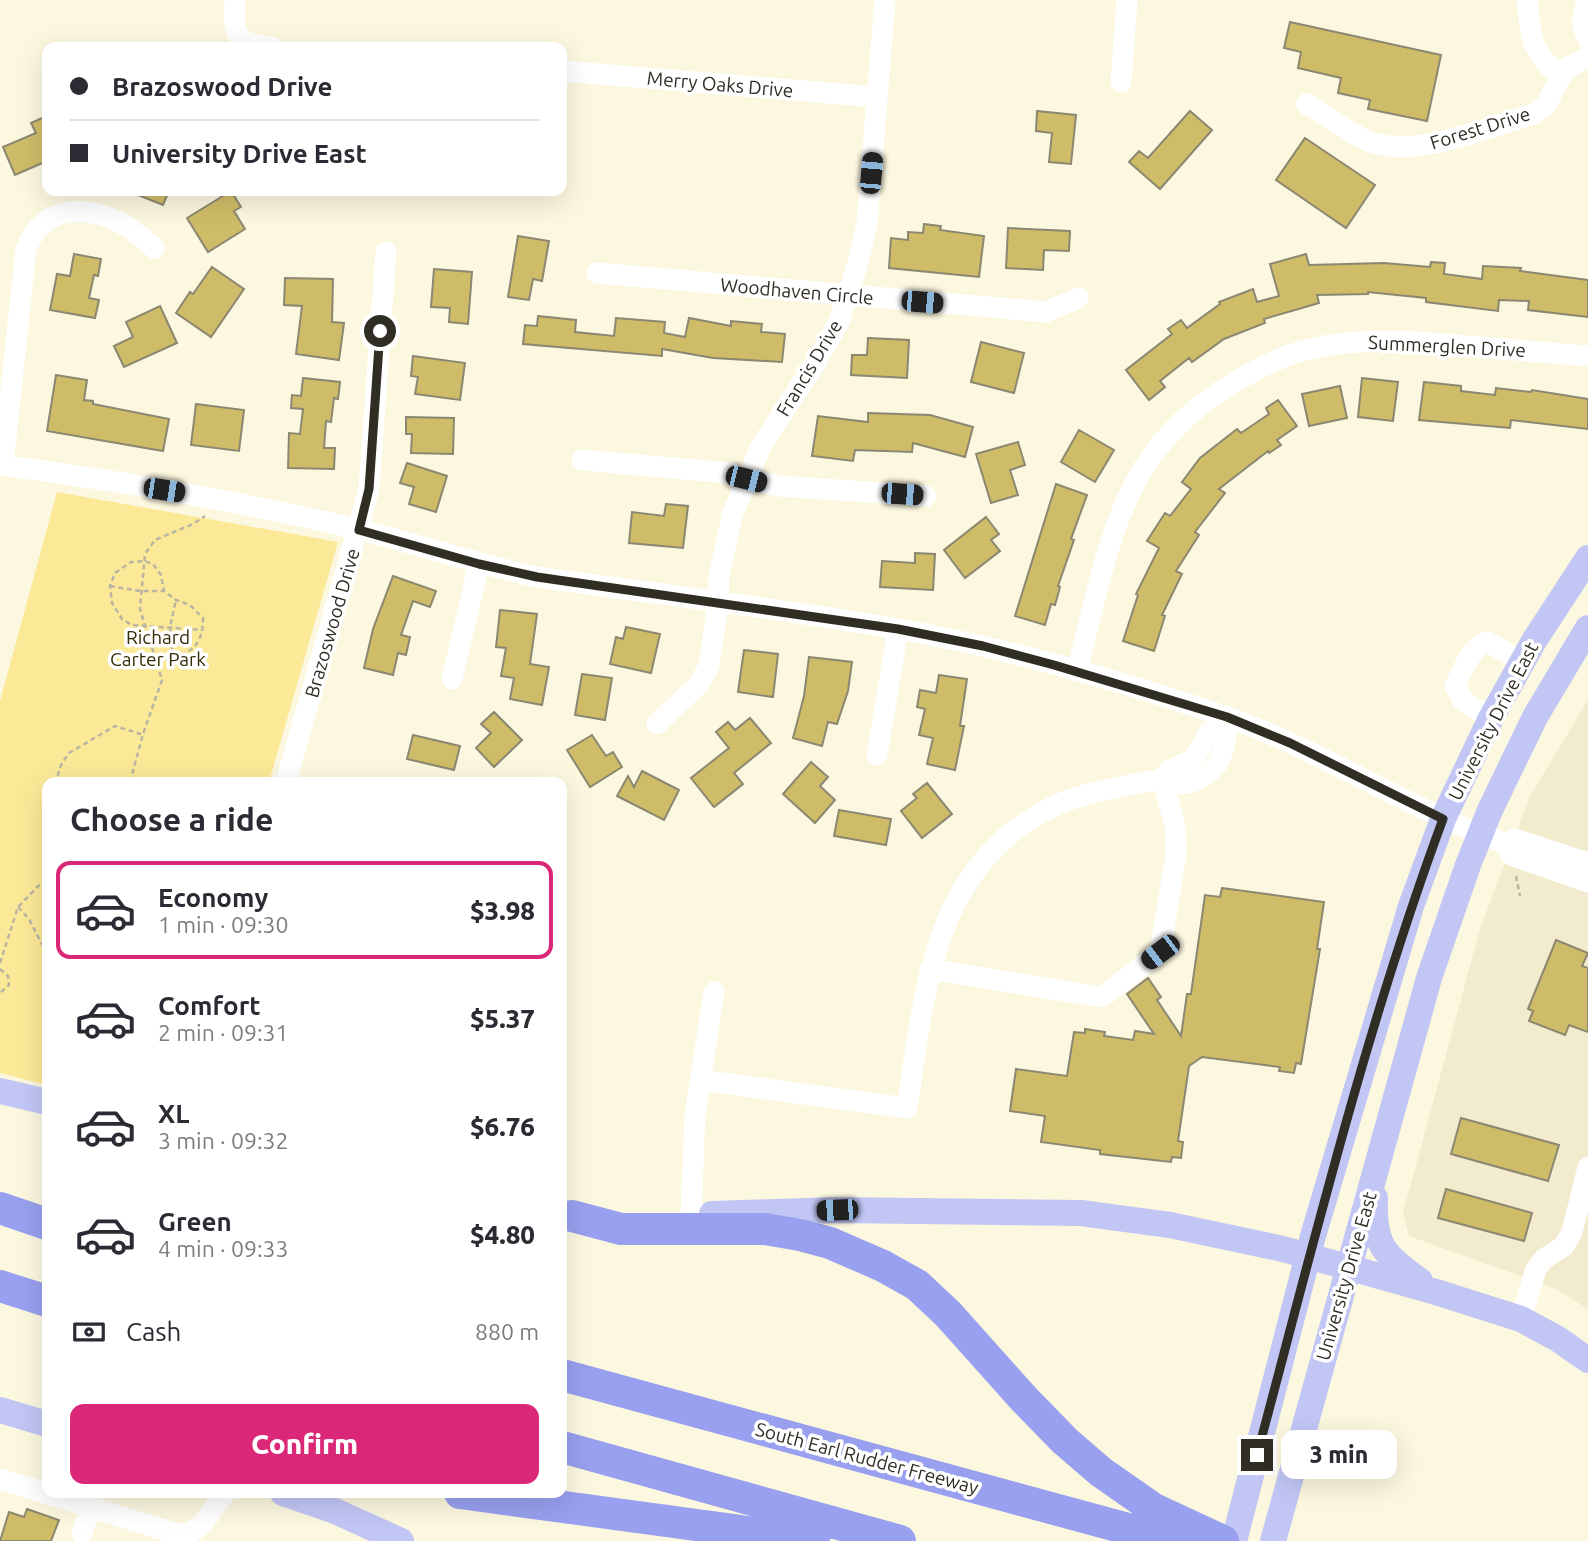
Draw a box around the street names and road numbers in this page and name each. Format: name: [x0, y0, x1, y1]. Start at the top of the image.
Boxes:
street label: Merry Oaks Drive: [646, 67, 794, 101]
street label: Forest Drive: [1427, 102, 1533, 154]
street label: Woodhaven Circle: [719, 273, 875, 309]
street label: Francis Drive: [772, 316, 846, 420]
street label: Summerglen Drive: [1368, 331, 1526, 361]
street label: Brazoswood Drive: [300, 546, 364, 700]
street label: University Drive East: [1444, 638, 1543, 804]
street label: University Drive East: [1311, 1189, 1381, 1363]
street label: South Earl Rudder Freeway: [753, 1418, 981, 1498]

